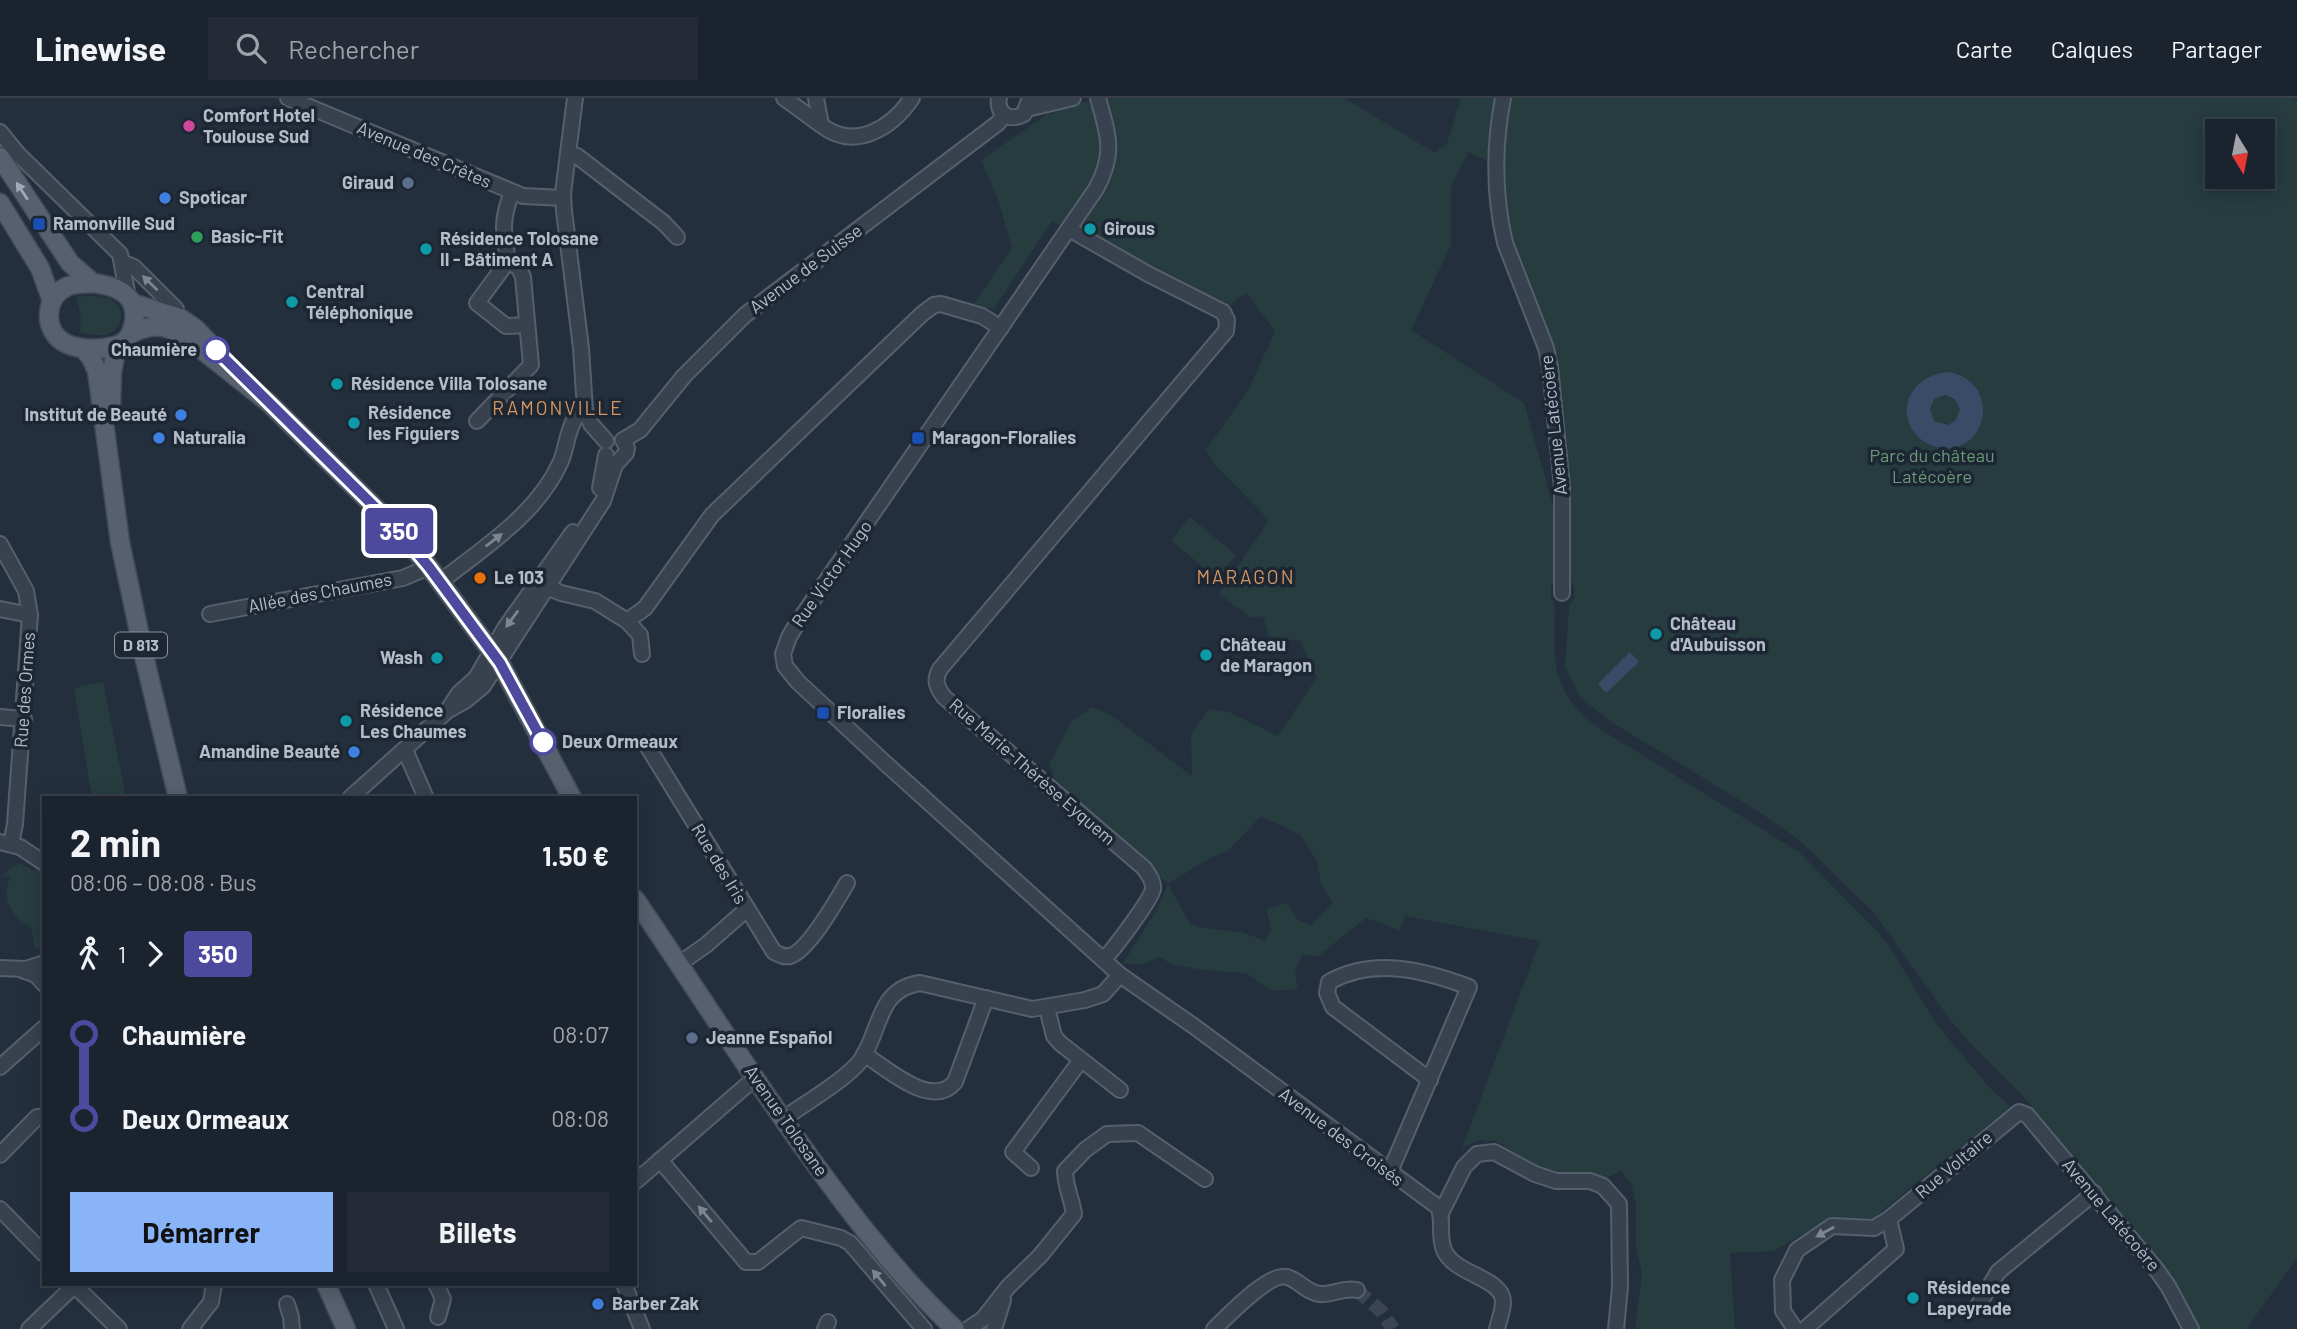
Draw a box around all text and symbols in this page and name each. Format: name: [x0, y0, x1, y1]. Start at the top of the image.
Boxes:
search box: [208, 17, 698, 80]
text: Linewise: [35, 28, 166, 68]
icon: search: [232, 29, 270, 67]
text: Rechercher: [288, 33, 419, 64]
text: Carte: [1956, 34, 2013, 63]
text: Calques: [2051, 34, 2133, 63]
text: Partager: [2171, 34, 2262, 63]
place label: Comfort Hotel Toulouse Sud: [203, 104, 315, 147]
street label: Avenue des Crêtes: [354, 116, 495, 192]
marker: Comfort Hotel Toulouse Sud: [181, 118, 197, 134]
north arrow: [2205, 119, 2275, 189]
map controls: [2205, 119, 2275, 189]
place label: Giraud: [342, 171, 394, 193]
marker: Giraud: [400, 175, 416, 191]
one-way arrow: [16, 181, 29, 201]
place label: Spoticar: [179, 186, 247, 208]
marker: Spoticar: [157, 190, 173, 206]
place label: Ramonville Sud: [53, 212, 175, 234]
marker: Ramonville Sud: [31, 216, 47, 232]
place label: Girous: [1104, 217, 1155, 239]
street label: Avenue de Suisse: [745, 219, 866, 318]
marker: Girous: [1082, 221, 1098, 237]
place label: Basic-Fit: [211, 225, 284, 247]
place label: Résidence Tolosane II - Bâtiment A: [440, 227, 599, 270]
marker: Basic-Fit: [189, 229, 205, 245]
marker: Résidence Tolosane II - Bâtiment A: [418, 241, 434, 257]
one-way arrow: [142, 276, 159, 292]
place label: Central Téléphonique: [306, 280, 413, 323]
marker: Central Téléphonique: [284, 294, 300, 310]
marker: Chaumière: [203, 337, 229, 363]
place label: Chaumière: [111, 338, 197, 360]
street label: Avenue Latécoère: [1535, 354, 1571, 496]
place label: Résidence Villa Tolosane: [351, 372, 547, 394]
marker: Résidence Villa Tolosane: [329, 376, 345, 392]
district label: RAMONVILLE: [492, 396, 624, 419]
place label: Résidence les Figuiers: [368, 401, 459, 444]
place label: Institut de Beauté: [25, 403, 167, 425]
marker: Institut de Beauté: [173, 407, 189, 423]
marker: Résidence les Figuiers: [346, 415, 362, 431]
place label: Naturalia: [173, 426, 246, 448]
place label: Maragon-Floralies: [932, 426, 1076, 448]
marker: Naturalia: [151, 430, 167, 446]
marker: Maragon-Floralies: [910, 430, 926, 446]
park label: Parc du château Latécoère: [1869, 444, 1995, 487]
line badge: 350: [359, 508, 439, 554]
text: 350: [379, 516, 419, 545]
street label: Rue Victor Hugo: [786, 516, 876, 631]
one-way arrow: [484, 532, 502, 547]
district label: MARAGON: [1196, 565, 1296, 588]
place label: Le 103: [494, 566, 544, 588]
street label: Allée des Chaumes: [246, 567, 393, 617]
marker: Le 103: [472, 570, 488, 586]
one-way arrow: [505, 609, 520, 627]
place label: Château d'Aubuisson: [1670, 612, 1766, 655]
marker: Château d'Aubuisson: [1648, 626, 1664, 642]
street label: Rue des Ormes: [9, 631, 39, 749]
road number: D 813: [115, 632, 167, 658]
place label: Château de Maragon: [1220, 633, 1312, 676]
place label: Wash: [380, 646, 423, 668]
marker: Château de Maragon: [1198, 647, 1214, 663]
marker: Wash: [429, 650, 445, 666]
street label: Rue Marie-Thérèse Eyquem: [945, 693, 1120, 849]
place label: Résidence Les Chaumes: [360, 699, 466, 742]
place label: Floralies: [837, 701, 906, 723]
marker: Floralies: [815, 705, 831, 721]
marker: Résidence Les Chaumes: [338, 713, 354, 729]
marker: Deux Ormeaux: [530, 729, 556, 755]
place label: Deux Ormeaux: [562, 730, 678, 752]
place label: Amandine Beauté: [199, 740, 340, 762]
marker: Amandine Beauté: [346, 744, 362, 760]
text: 2 min: [70, 819, 161, 865]
street label: Rue des Iris: [687, 819, 752, 908]
text: 1.50 €: [542, 840, 609, 871]
text: 08:06 – 08:08 · Bus: [70, 868, 256, 896]
icon: walk: [70, 935, 108, 973]
icon: forward: [136, 935, 174, 973]
text: 350: [198, 939, 238, 968]
text: 1: [118, 940, 126, 968]
text: Chaumière: [122, 1019, 246, 1050]
text: 08:07: [552, 1020, 609, 1048]
place label: Jeanne Español: [706, 1026, 832, 1048]
marker: Jeanne Español: [684, 1030, 700, 1046]
street label: Avenue Tolosane: [740, 1061, 833, 1180]
street label: Avenue des Croisés: [1275, 1082, 1408, 1190]
text: Deux Ormeaux: [122, 1103, 289, 1134]
text: 08:08: [551, 1104, 609, 1132]
street label: Rue Voltaire: [1910, 1126, 1996, 1203]
street label: Avenue Latécoère: [2058, 1153, 2165, 1275]
button: Démarrer: [70, 1192, 333, 1272]
button: Billets: [347, 1192, 609, 1272]
one-way arrow: [698, 1205, 713, 1222]
one-way arrow: [1814, 1226, 1834, 1238]
one-way arrow: [871, 1269, 886, 1287]
place label: Résidence Lapeyrade: [1927, 1276, 2012, 1319]
marker: Résidence Lapeyrade: [1905, 1290, 1921, 1306]
place label: Barber Zak: [612, 1292, 699, 1314]
marker: Barber Zak: [590, 1296, 606, 1312]

